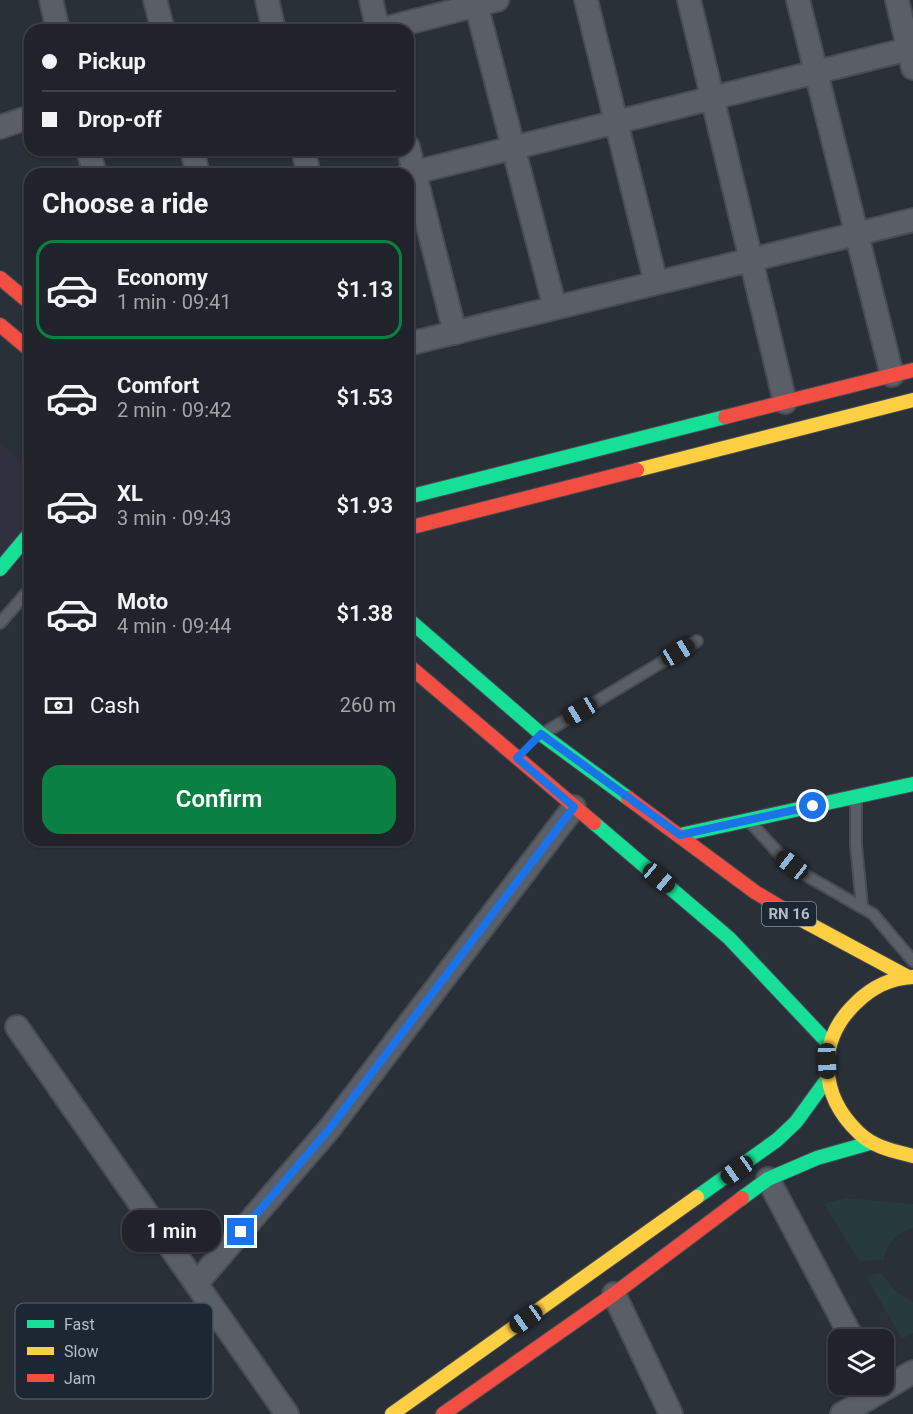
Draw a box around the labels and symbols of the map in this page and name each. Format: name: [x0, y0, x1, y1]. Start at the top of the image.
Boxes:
car: [658, 635, 698, 669]
car: [560, 694, 600, 728]
route start: [799, 792, 826, 819]
car: [772, 847, 812, 883]
car: [639, 860, 679, 896]
road number: RN 16: [762, 902, 816, 926]
car: [817, 1043, 837, 1079]
car: [717, 1152, 757, 1188]
callout: 1 min: [121, 1211, 220, 1253]
route end: [227, 1218, 254, 1245]
car: [506, 1301, 546, 1337]
legend: [15, 1303, 213, 1399]
text: Fast: [64, 1315, 95, 1334]
text: Slow: [64, 1342, 99, 1361]
text: Jam: [64, 1369, 96, 1388]

